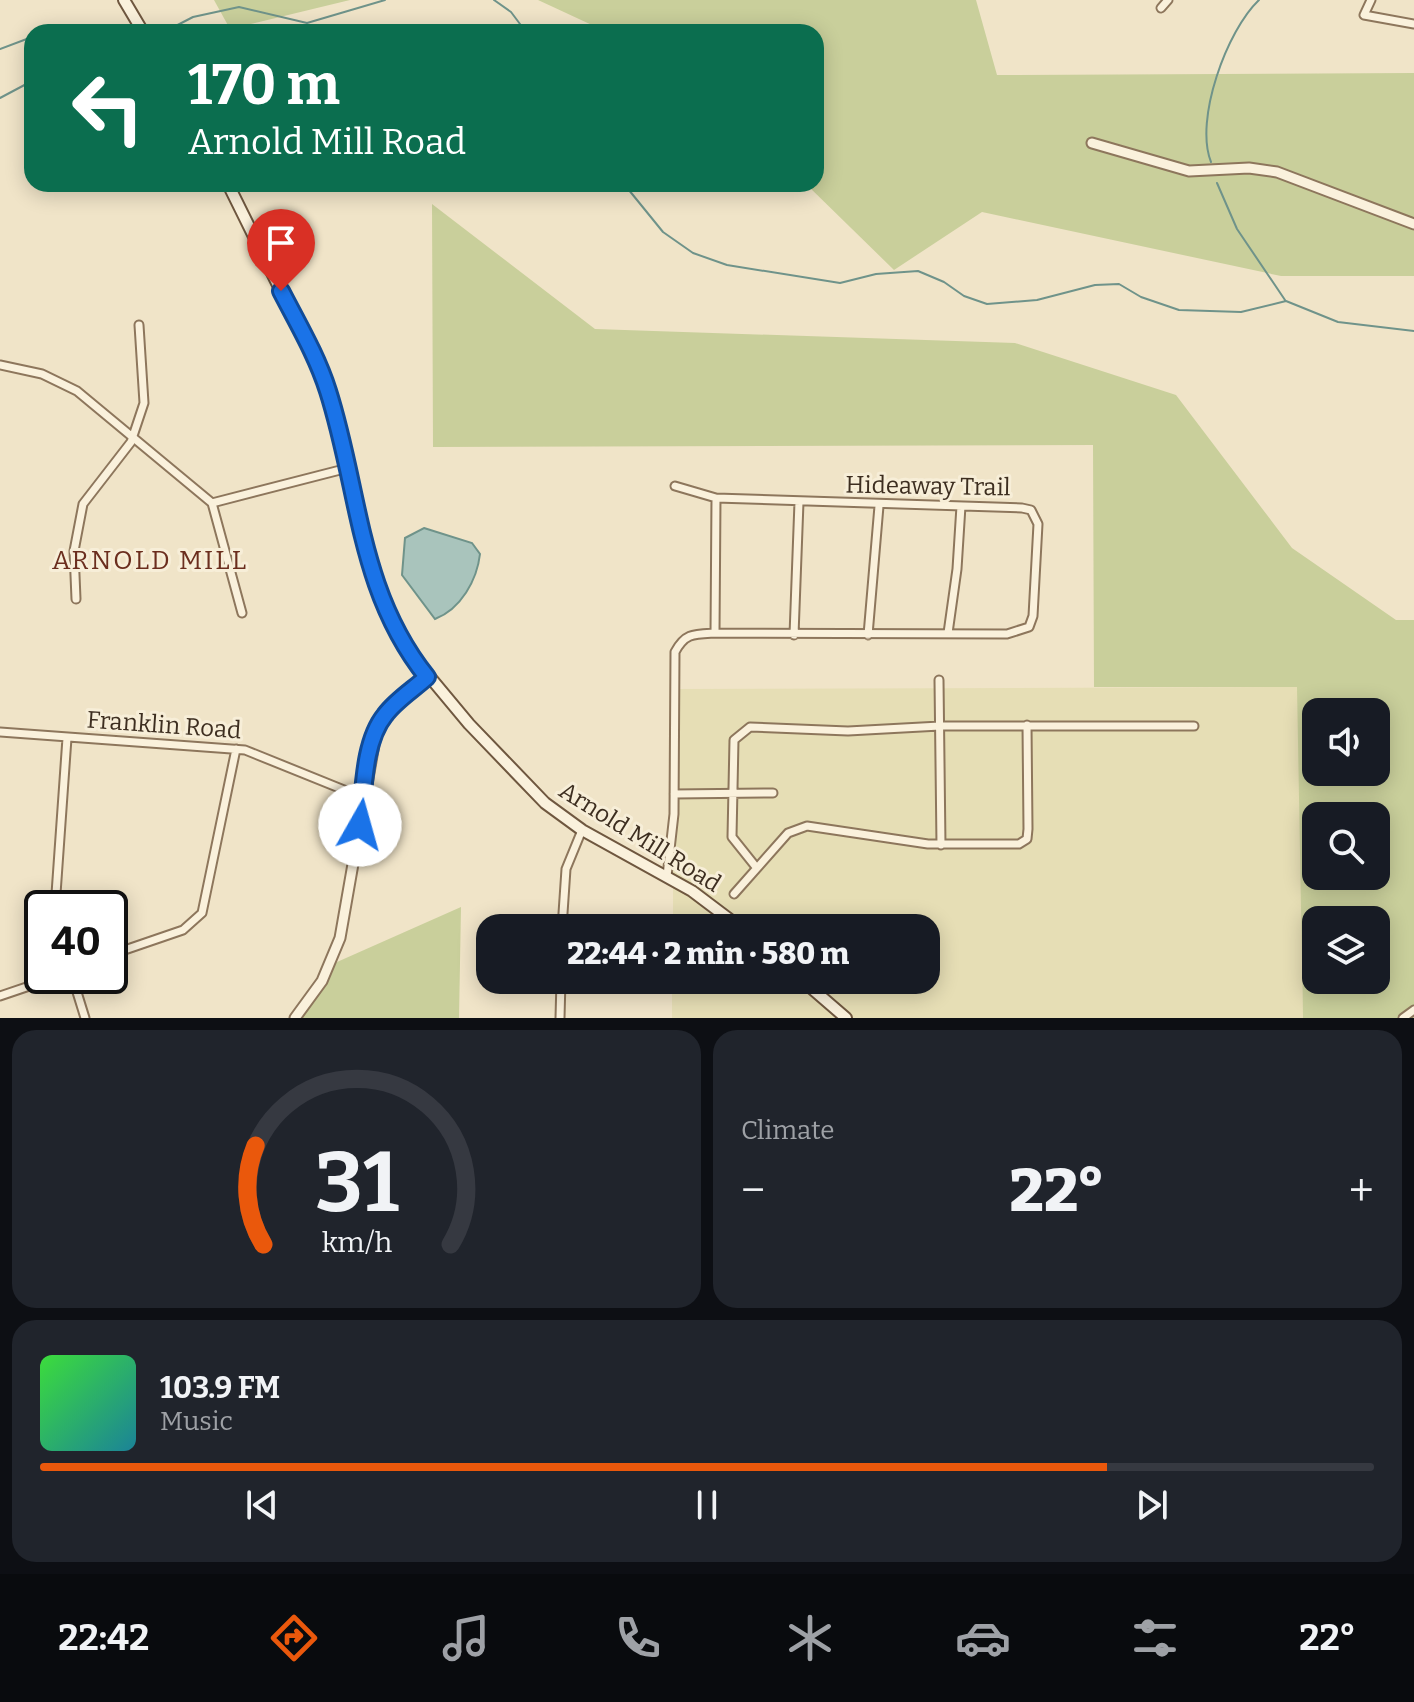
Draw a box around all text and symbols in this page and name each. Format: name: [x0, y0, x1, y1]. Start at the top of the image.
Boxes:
text: 170 m: [188, 52, 340, 119]
icon: left: [56, 56, 160, 160]
text: Arnold Mill Road: [188, 120, 466, 164]
pin: [247, 209, 315, 291]
icon: arrive: [259, 221, 303, 265]
street label: Hideaway Trail: [845, 471, 1011, 501]
district label: ARNOLD MILL: [52, 545, 248, 576]
map controls: [1302, 698, 1390, 994]
button: sound: [1302, 698, 1390, 786]
street label: Franklin Road: [86, 706, 242, 744]
street label: Arnold Mill Road: [554, 776, 726, 898]
position arrow: [318, 783, 402, 867]
button: search: [1302, 802, 1390, 890]
speed limit sign: 40: [24, 890, 128, 994]
button: layers: [1302, 906, 1390, 994]
text: 22:44 · 2 min · 580 m: [567, 936, 849, 972]
text: Climate: [741, 1115, 835, 1146]
text: 31: [315, 1133, 398, 1233]
text: 22°: [1010, 1155, 1105, 1227]
text: −: [741, 1164, 765, 1217]
text: +: [1349, 1164, 1374, 1217]
text: km/h: [321, 1225, 392, 1260]
text: 103.9 FM: [160, 1370, 280, 1406]
text: Music: [160, 1406, 233, 1437]
icon: previous: [240, 1483, 284, 1527]
icon: pause: [685, 1483, 729, 1527]
icon: next: [1130, 1483, 1174, 1527]
icon: directions: [266, 1610, 322, 1666]
icon: music: [438, 1610, 494, 1666]
icon: phone: [610, 1610, 666, 1666]
icon: climate: [782, 1610, 838, 1666]
icon: car: [955, 1610, 1011, 1666]
icon: filters: [1127, 1610, 1183, 1666]
text: 22:42: [58, 1616, 149, 1660]
text: 22°: [1299, 1616, 1356, 1660]

